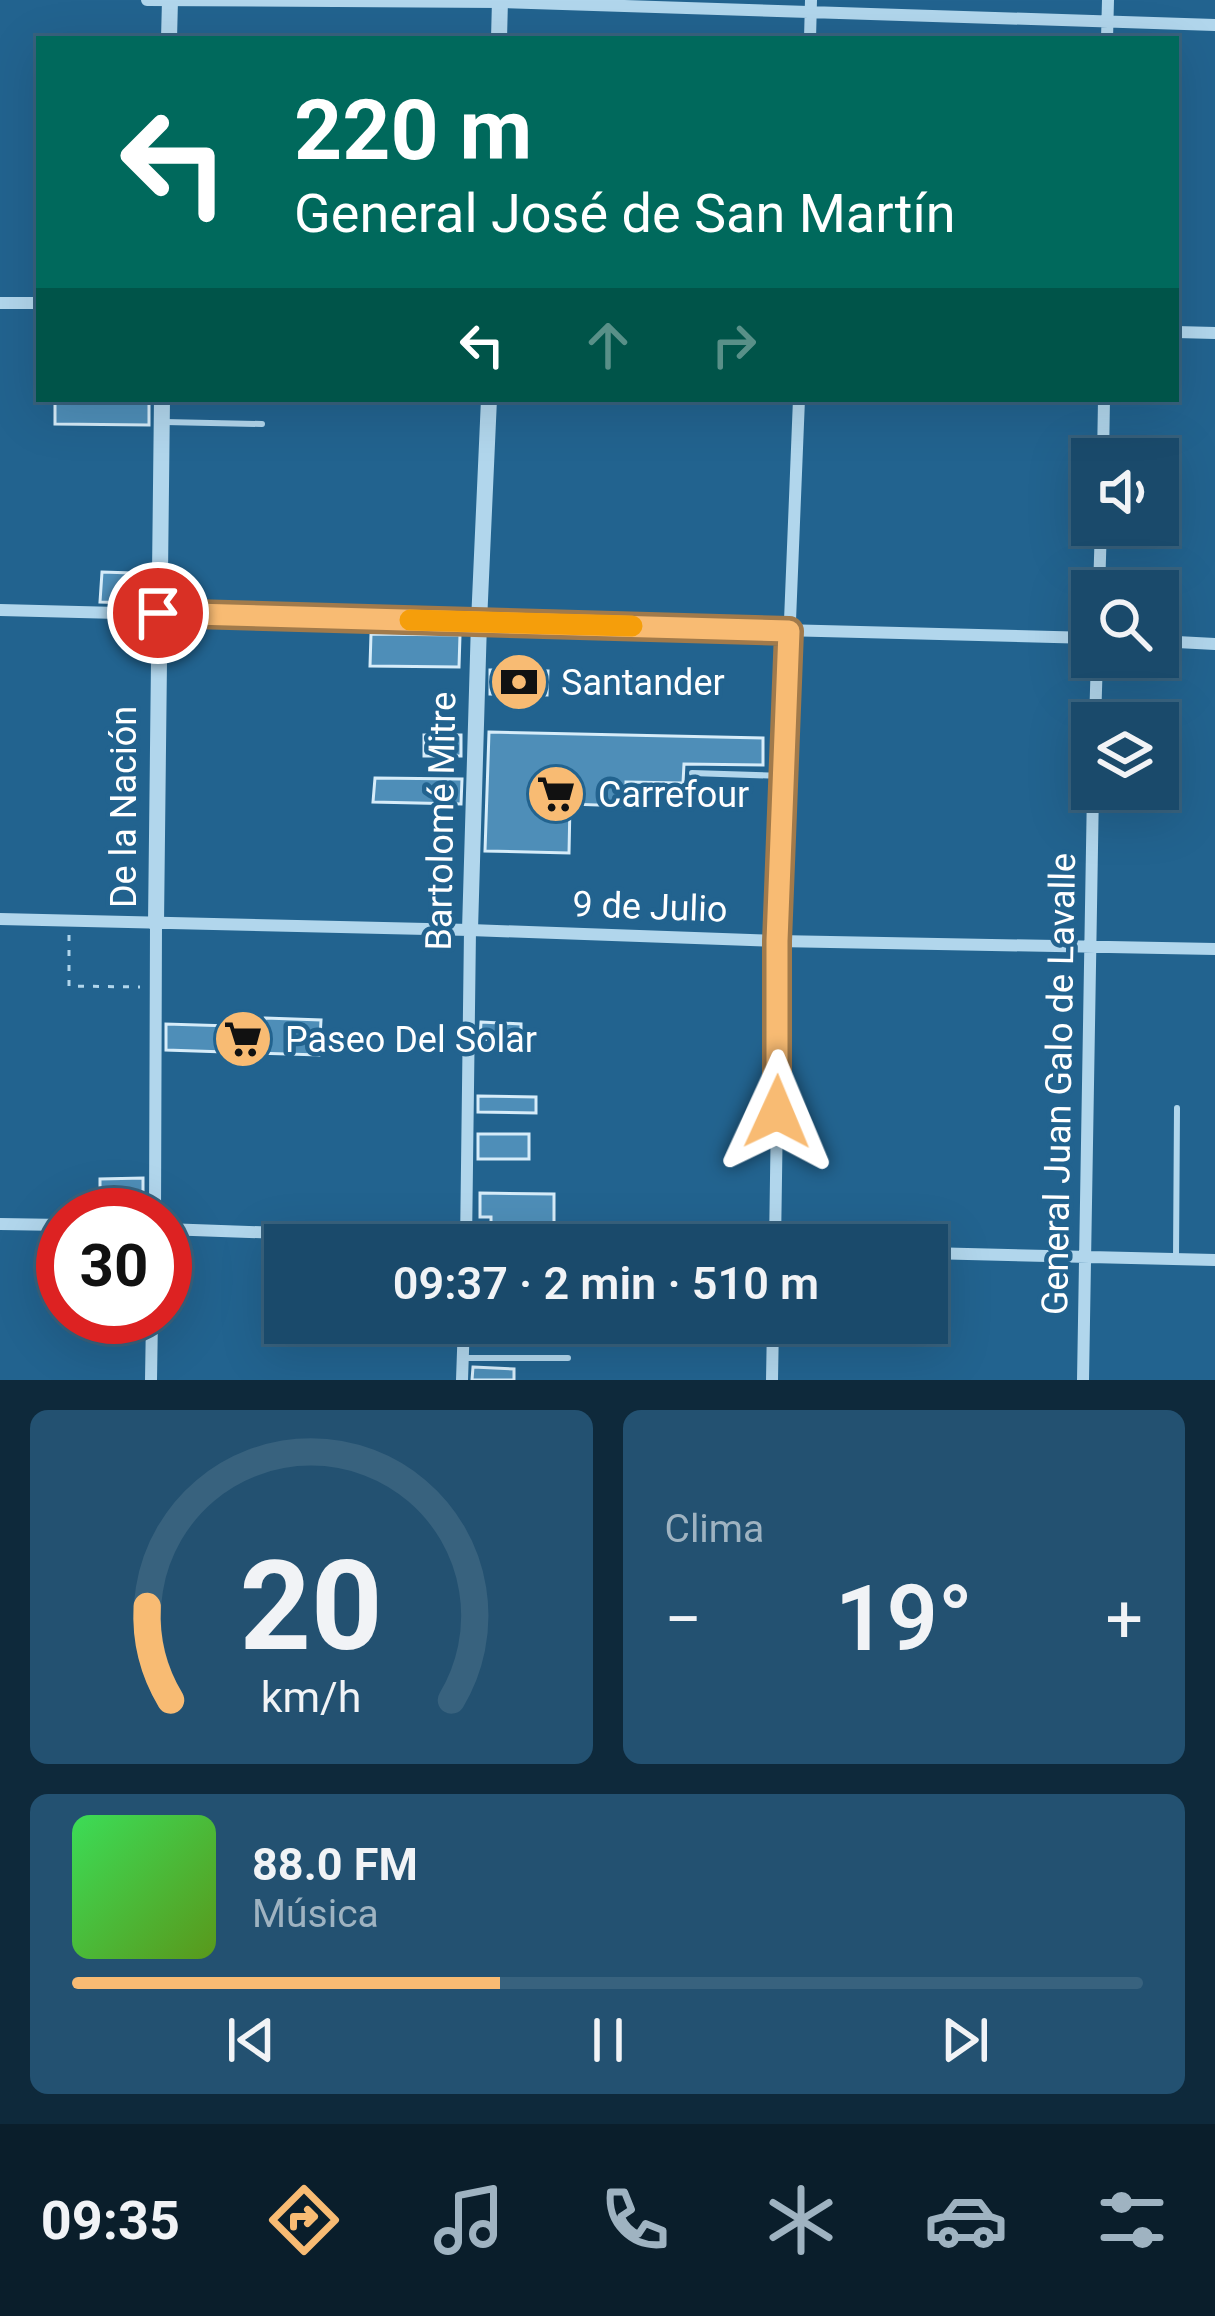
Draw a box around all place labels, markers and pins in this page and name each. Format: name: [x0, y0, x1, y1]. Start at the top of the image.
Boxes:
pin: [107, 562, 209, 664]
bank icon: Santander: [488, 651, 550, 713]
place label: Santander: [561, 662, 725, 704]
supermarket icon: Carrefour: [525, 763, 587, 825]
place label: Carrefour: [598, 774, 749, 816]
supermarket icon: Paseo Del Solar: [212, 1008, 274, 1070]
place label: Paseo Del Solar: [285, 1019, 537, 1061]

